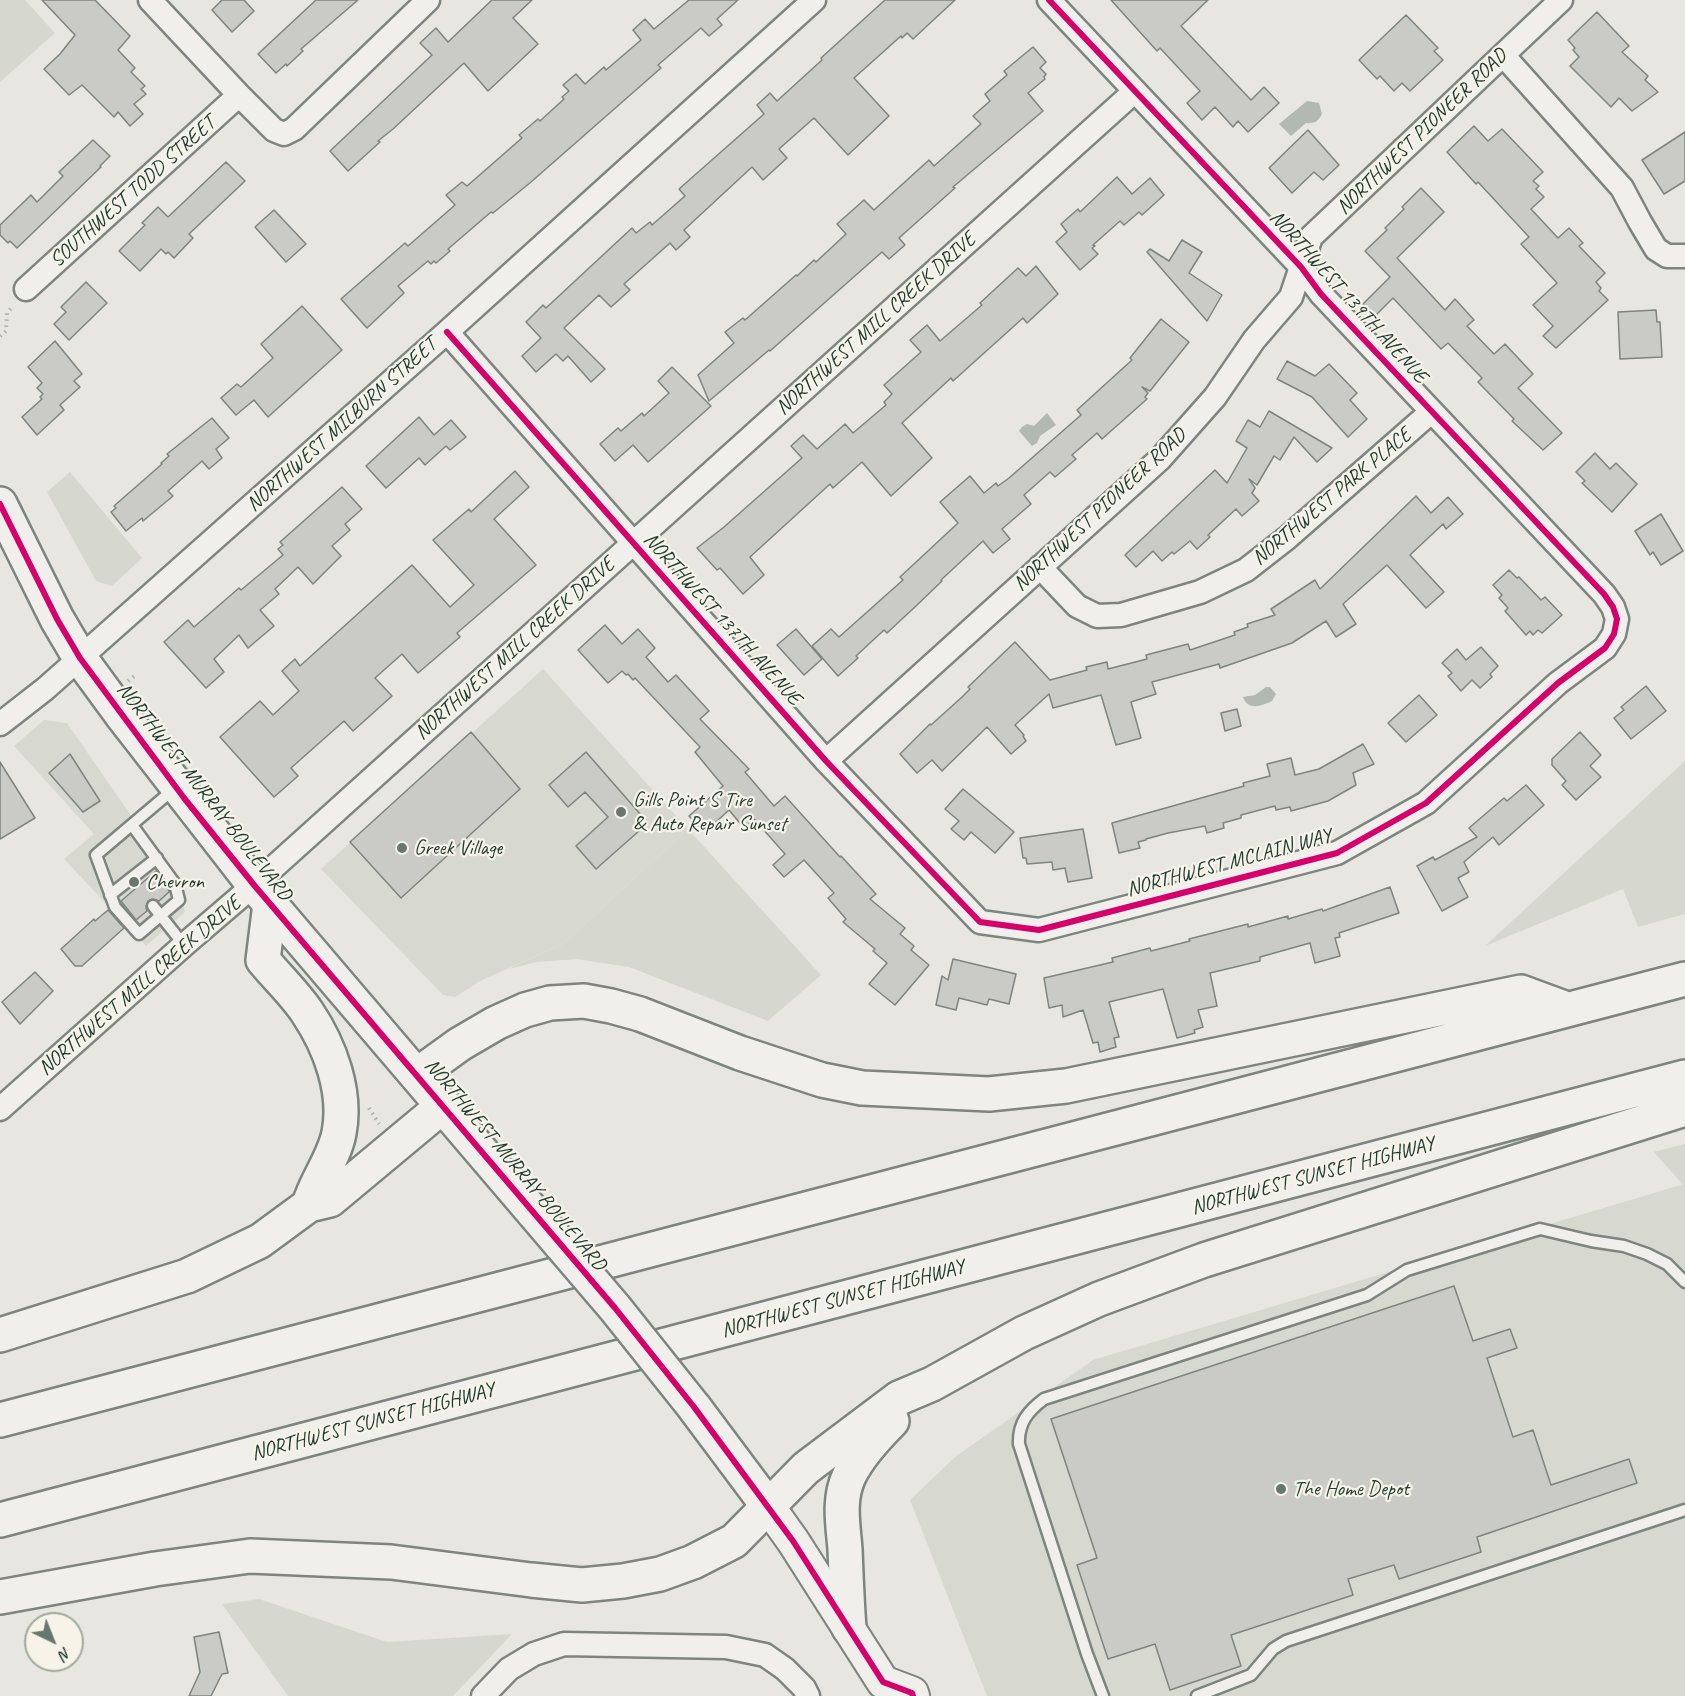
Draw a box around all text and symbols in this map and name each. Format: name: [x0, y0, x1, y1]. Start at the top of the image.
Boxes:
street label: NORTHWEST PIONEER ROAD: [1331, 44, 1513, 220]
street label: SOUTHWEST TODD STREET: [45, 111, 221, 273]
street label: NORTHWEST 139TH AVENUE: [1264, 205, 1432, 389]
street label: NORTHWEST MILL CREEK DRIVE: [771, 227, 981, 421]
street label: NORTHWEST MILBURN STREET: [241, 333, 443, 517]
street label: NORTHWEST PIONEER ROAD: [1008, 423, 1192, 597]
street label: NORTHWEST PARK PLACE: [1247, 423, 1417, 571]
street label: NORTHWEST 137TH AVENUE: [638, 527, 806, 711]
street label: NORTHWEST MILL CREEK DRIVE: [410, 552, 620, 746]
street label: NORTHWEST MURRAY BOULEVARD: [111, 678, 297, 906]
place label: Gills Point S Tire & Auto Repair Sunset: [633, 787, 786, 837]
marker: Gills Point S Tire & Auto Repair Sunset: [614, 805, 628, 819]
street label: NORTHWEST MCLAIN WAY: [1124, 824, 1334, 902]
place label: Greek Village: [414, 835, 502, 861]
marker: Greek Village: [395, 841, 409, 855]
place label: Chevron: [146, 869, 204, 895]
marker: Chevron: [127, 875, 141, 889]
street label: NORTHWEST MILL CREEK DRIVE: [33, 891, 247, 1081]
street label: NORTHWEST MURRAY BOULEVARD: [419, 1054, 611, 1276]
street label: NORTHWEST SUNSET HIGHWAY: [1189, 1131, 1437, 1221]
street label: NORTHWEST SUNSET HIGHWAY: [719, 1254, 967, 1344]
street label: NORTHWEST SUNSET HIGHWAY: [249, 1377, 497, 1467]
place label: The Home Depot: [1293, 1476, 1409, 1502]
marker: The Home Depot: [1274, 1482, 1288, 1496]
north arrow: [24, 1612, 84, 1672]
text: N: [54, 1643, 75, 1664]

